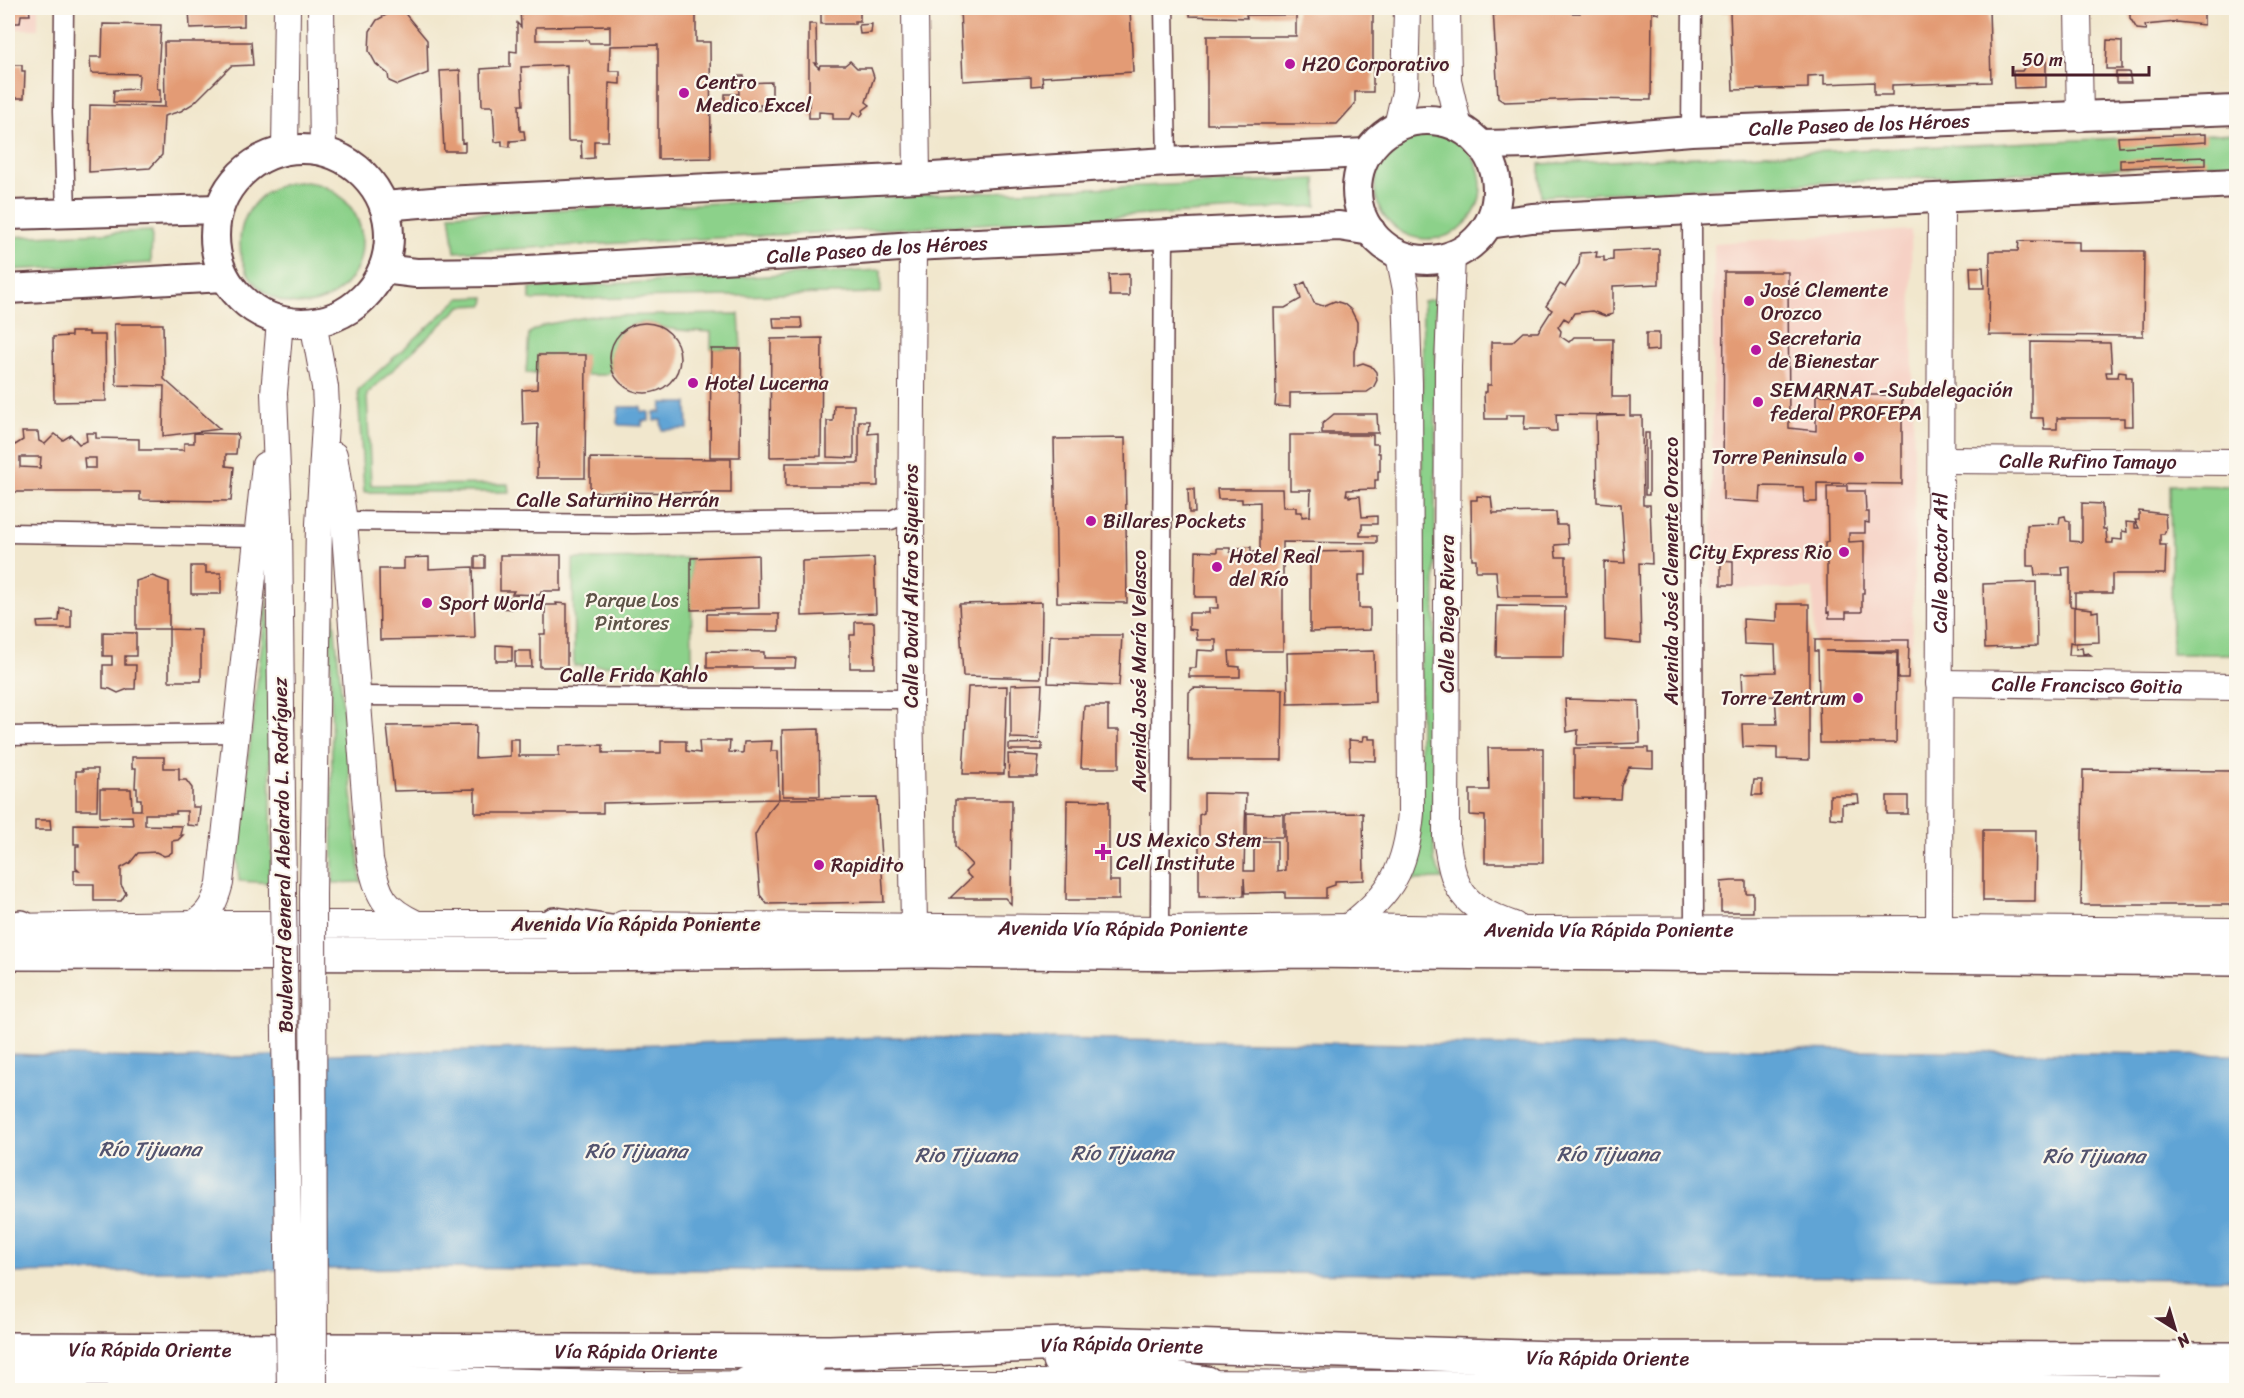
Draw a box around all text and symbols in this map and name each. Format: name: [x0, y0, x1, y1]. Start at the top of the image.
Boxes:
scale bar: [2013, 39, 2150, 77]
text: 50 m: [2022, 44, 2063, 76]
place label: H2O Corporativo: [1302, 47, 1449, 82]
marker: H2O Corporativo: [1283, 57, 1297, 71]
place label: Centro Medico Excel: [696, 65, 812, 123]
marker: Centro Medico Excel: [677, 86, 691, 100]
street label: Calle Paseo de los Héroes: [1748, 103, 1971, 146]
street label: Calle Paseo de los Héroes: [766, 225, 989, 274]
place label: José Clemente Orozco: [1760, 273, 1888, 331]
marker: José Clemente Orozco: [1742, 294, 1756, 308]
place label: Secretaria de Bienestar: [1768, 321, 1880, 379]
marker: Secretaria de Bienestar: [1749, 343, 1763, 357]
place label: Hotel Lucerna: [705, 366, 829, 401]
place label: SEMARNAT -Subdelegación federal PROFEPA: [1770, 373, 2013, 431]
marker: Hotel Lucerna: [686, 376, 700, 390]
marker: SEMARNAT -Subdelegación federal PROFEPA: [1751, 395, 1765, 409]
street label: Avenida José Clemente Orozco: [1654, 437, 1689, 706]
place label: Torre Peninsula: [1711, 440, 1847, 475]
street label: Calle Rufino Tamayo: [1999, 443, 2177, 479]
marker: Torre Peninsula: [1852, 450, 1866, 464]
street label: Calle David Alfaro Siqueiros: [894, 463, 929, 708]
street label: Calle Saturnino Herrán: [517, 483, 720, 518]
street label: Calle Doctor Atl: [1922, 491, 1958, 633]
place label: Billares Pockets: [1103, 504, 1247, 539]
marker: Billares Pockets: [1084, 514, 1098, 528]
street label: Calle Diego Rivera: [1430, 534, 1465, 693]
place label: City Express Rio: [1689, 535, 1832, 570]
place label: Hotel Real del Río: [1229, 539, 1321, 597]
marker: City Express Rio: [1837, 545, 1851, 559]
street label: Avenida José María Velasco: [1122, 550, 1157, 793]
marker: Hotel Real del Río: [1210, 560, 1224, 574]
park label: Parque Los Pintores: [585, 583, 679, 641]
place label: Sport World: [439, 586, 545, 621]
marker: Sport World: [420, 596, 434, 610]
street label: Calle Frida Kahlo: [560, 658, 708, 693]
street label: Calle Francisco Goitia: [1991, 666, 2183, 704]
street label: Boulevard General Abelardo L. Rodríguez: [262, 676, 304, 1033]
place label: Torre Zentrum: [1721, 681, 1846, 716]
marker: Torre Zentrum: [1851, 691, 1865, 705]
place label: US Mexico Stem Cell Institute: [1116, 823, 1261, 881]
marker: US Mexico Stem Cell Institute: [1094, 843, 1112, 861]
place label: Rapidito: [831, 848, 904, 883]
marker: Rapidito: [812, 858, 826, 872]
street label: Avenida Vía Rápida Poniente: [510, 907, 761, 942]
street label: Avenida Vía Rápida Poniente: [997, 910, 1248, 947]
street label: Avenida Vía Rápida Poniente: [1483, 912, 1734, 948]
water label: Río Tijuana: [99, 1130, 204, 1168]
water label: Río Tijuana: [585, 1132, 690, 1170]
water label: Río Tijuana: [1071, 1134, 1176, 1172]
water label: Río Tijuana: [1557, 1135, 1662, 1173]
water label: Rio Tijuana: [915, 1136, 1020, 1174]
water label: Río Tijuana: [2043, 1137, 2148, 1175]
north arrow: [2145, 1299, 2205, 1359]
street label: Vía Rápida Oriente: [1040, 1325, 1204, 1364]
text: N: [2170, 1325, 2198, 1356]
street label: Vía Rápida Oriente: [68, 1332, 232, 1367]
street label: Vía Rápida Oriente: [554, 1333, 718, 1369]
street label: Vía Rápida Oriente: [1526, 1340, 1689, 1376]

